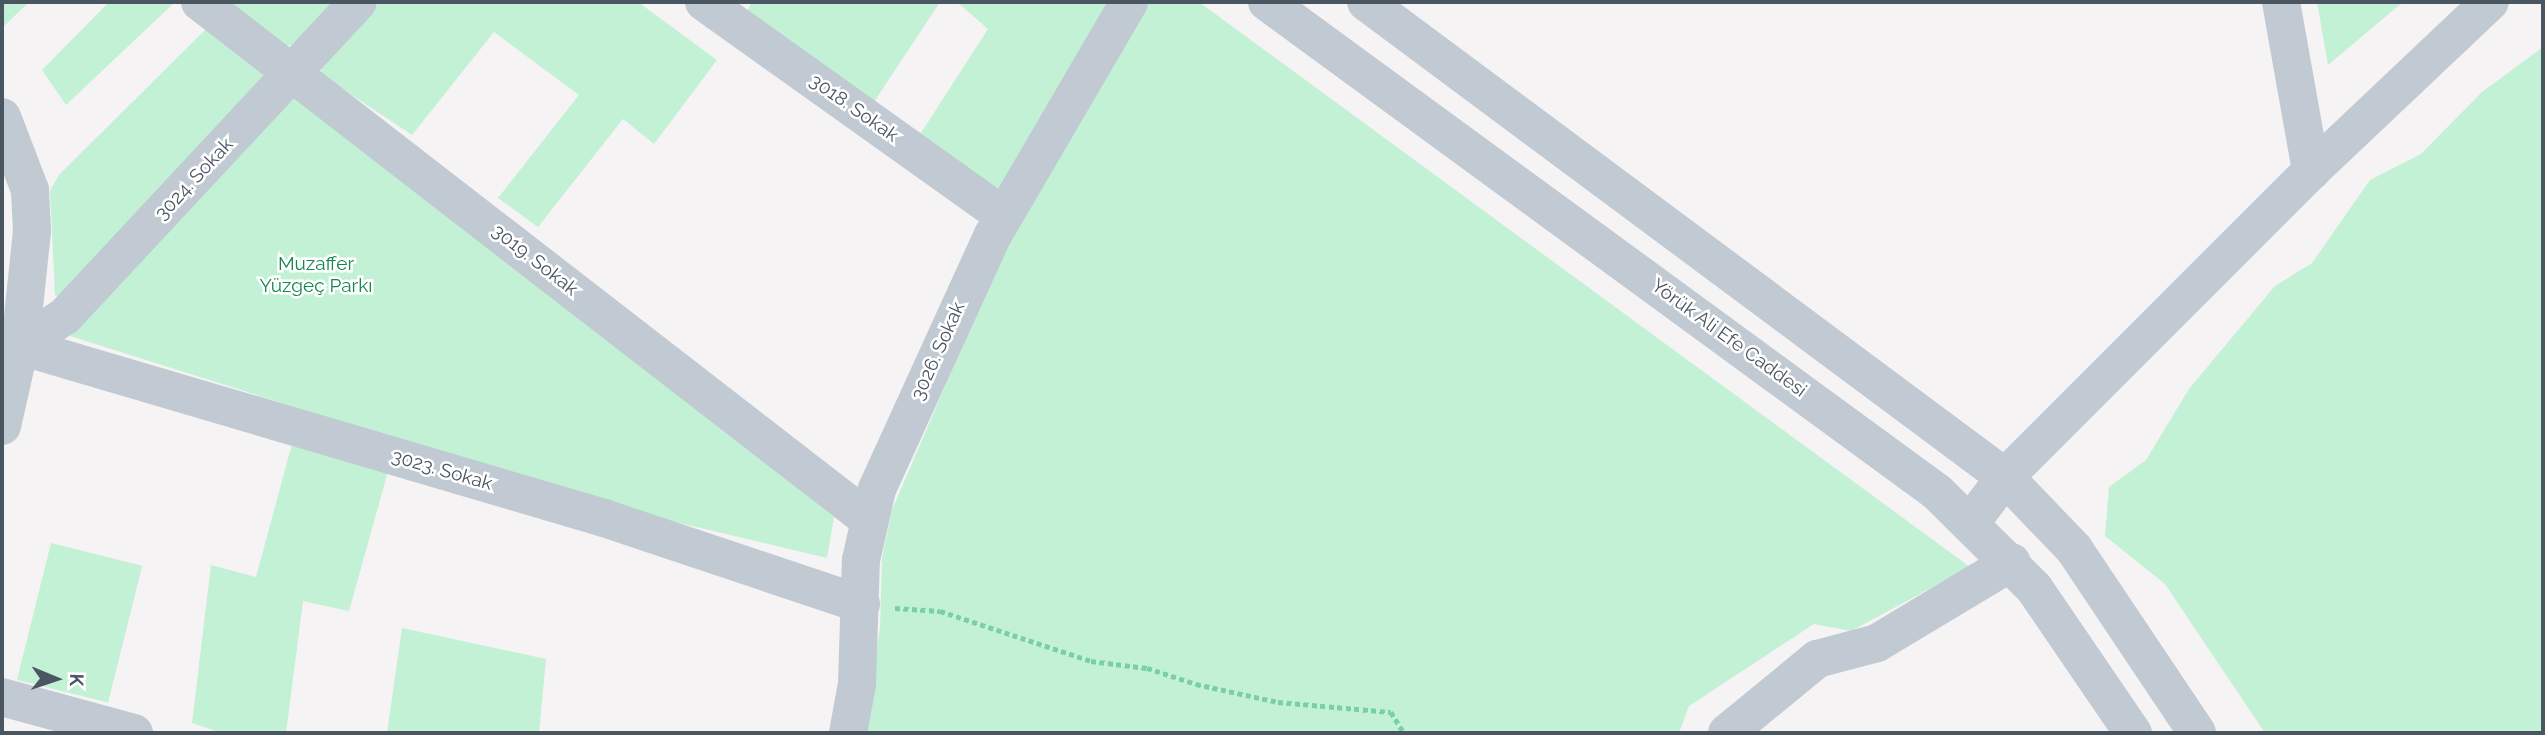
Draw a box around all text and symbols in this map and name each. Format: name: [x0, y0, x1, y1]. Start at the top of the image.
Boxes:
street label: 3018. Sokak: [805, 69, 903, 147]
street label: 3024. Sokak: [150, 133, 238, 225]
street label: 3019. Sokak: [487, 219, 583, 301]
park label: Muzaffer Yüzgeç Parkı: [260, 253, 372, 297]
street label: Yörük Ali Efe Caddesi: [1647, 274, 1811, 402]
street label: 3026. Sokak: [906, 298, 970, 404]
street label: 3023. Sokak: [389, 445, 495, 495]
north arrow: [21, 644, 91, 714]
text: K: [66, 673, 88, 686]

